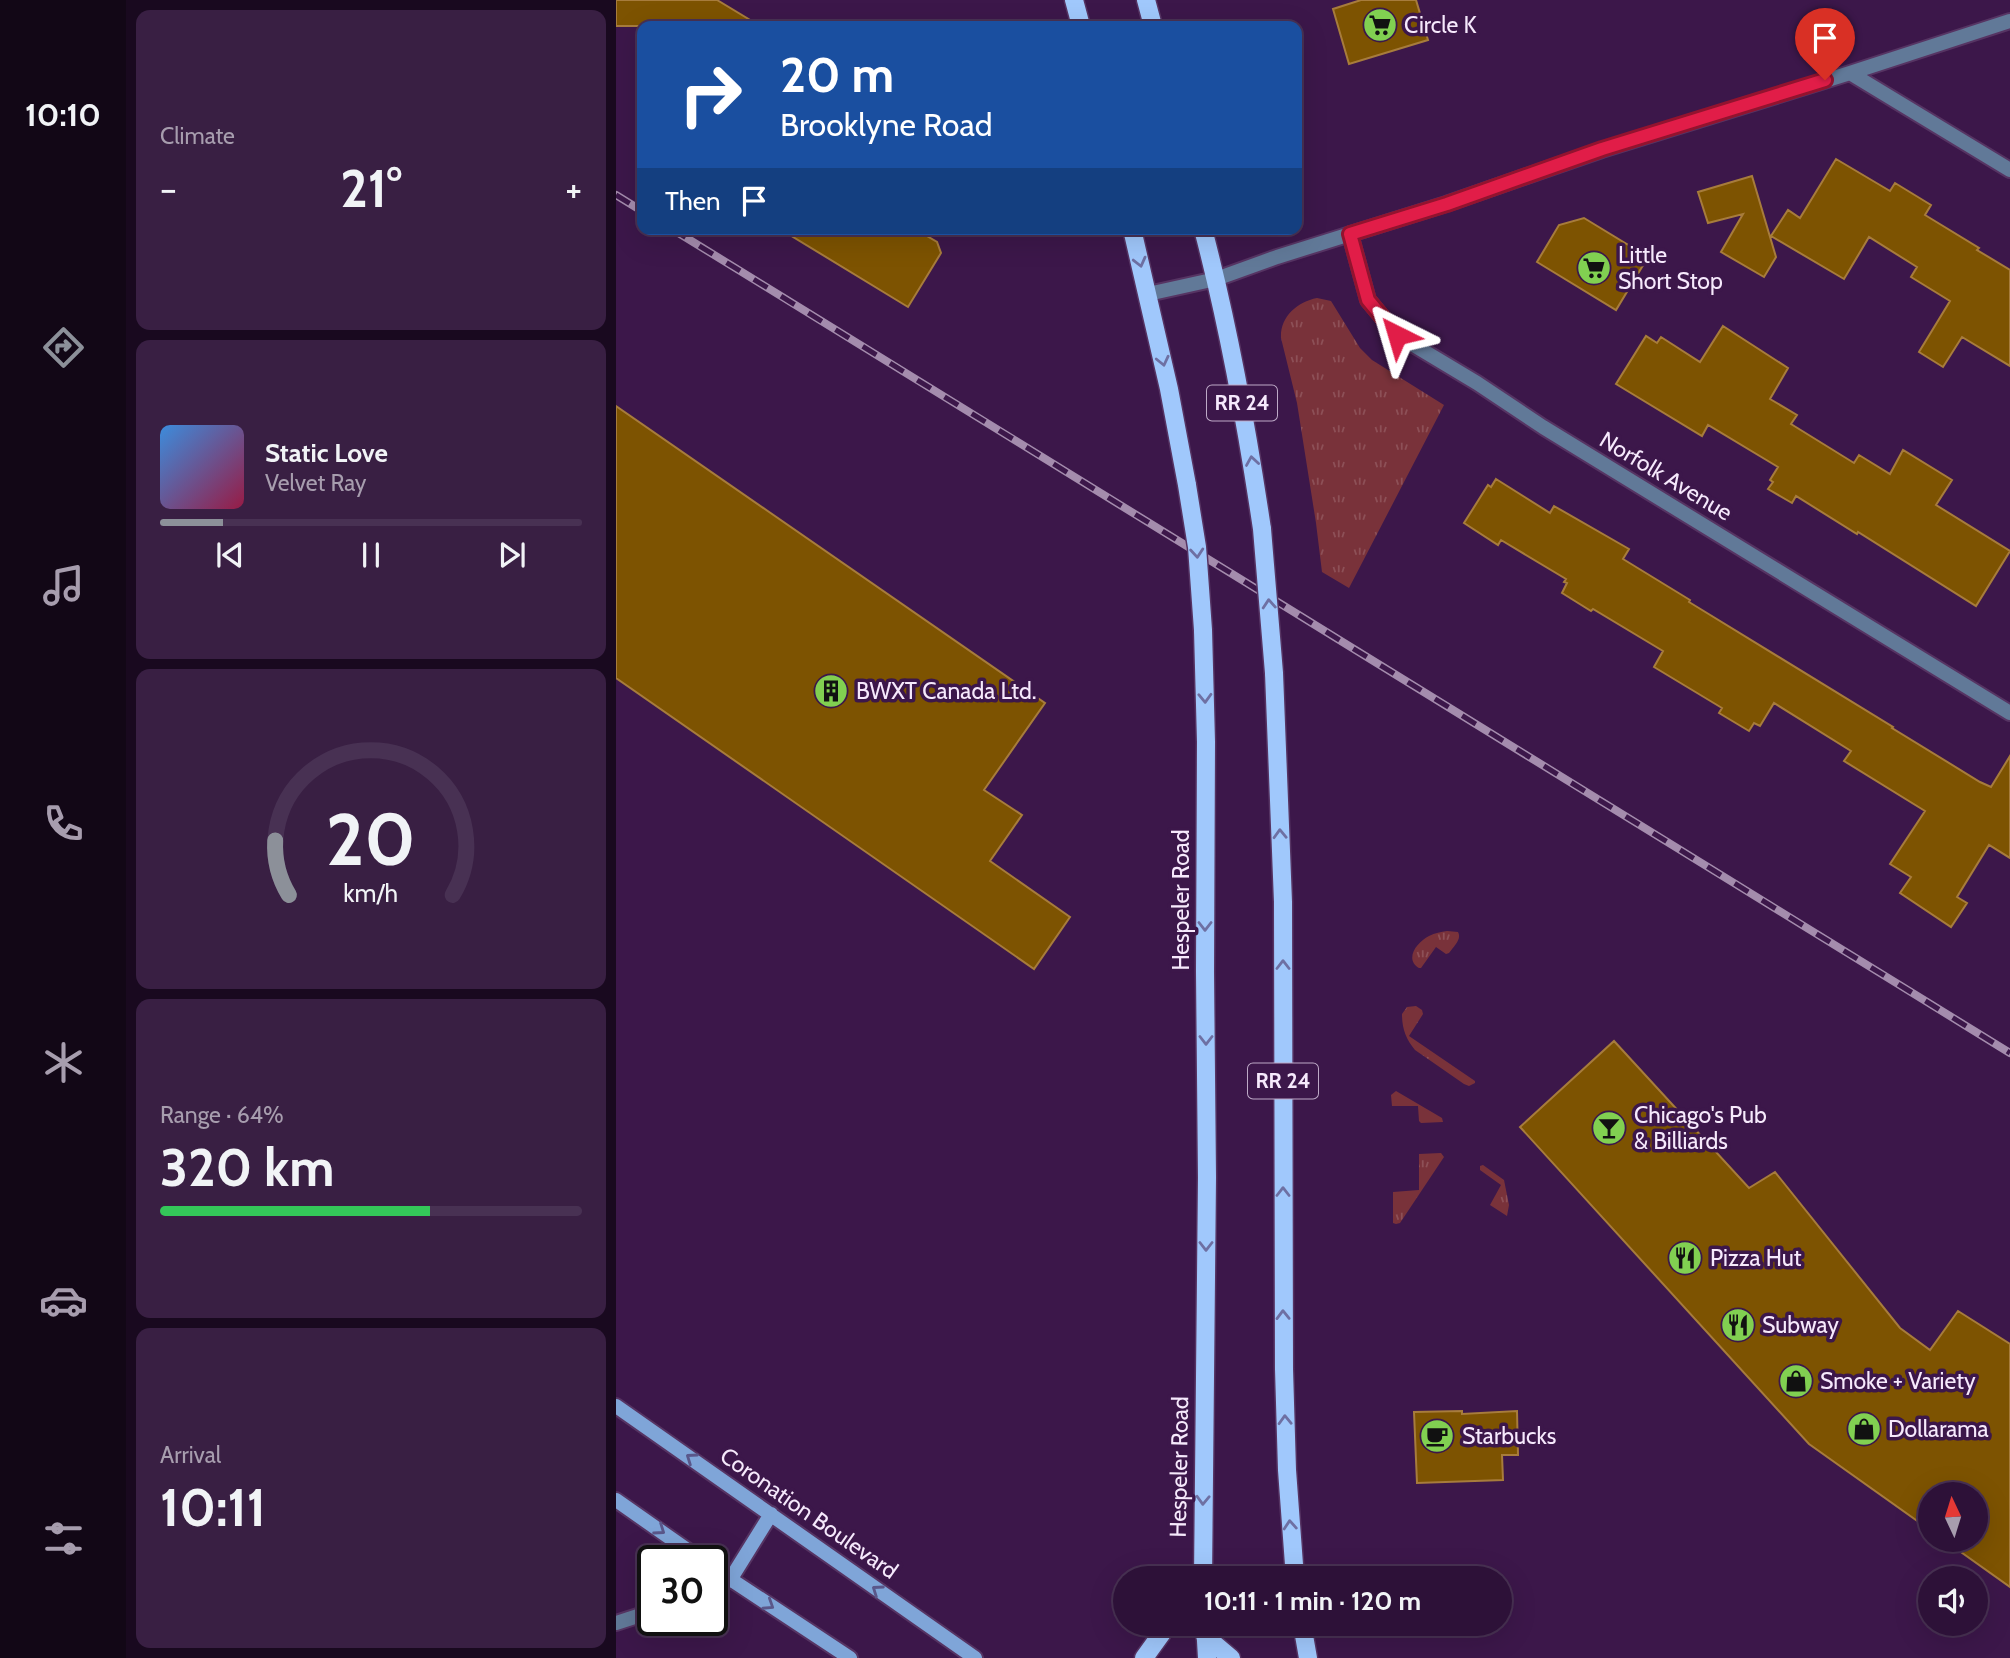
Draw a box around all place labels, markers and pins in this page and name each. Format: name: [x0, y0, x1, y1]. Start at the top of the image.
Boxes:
supermarket icon: Circle K: [1361, 6, 1399, 44]
pin: [1795, 8, 1855, 80]
place label: Circle K: [1404, 11, 1476, 39]
place label: Little Short Stop: [1618, 241, 1723, 295]
supermarket icon: Little Short Stop: [1575, 249, 1613, 287]
building icon: BWXT Canada Ltd.: [812, 672, 850, 710]
place label: BWXT Canada Ltd.: [856, 677, 1037, 705]
place label: Chicago's Pub & Billiards: [1634, 1101, 1767, 1155]
bar icon: Chicago's Pub & Billiards: [1590, 1109, 1628, 1147]
restaurant icon: Pizza Hut: [1666, 1239, 1704, 1277]
place label: Pizza Hut: [1710, 1244, 1802, 1272]
restaurant icon: Subway: [1719, 1306, 1757, 1344]
place label: Subway: [1762, 1311, 1839, 1339]
shop icon: Smoke + Variety: [1777, 1362, 1815, 1400]
place label: Smoke + Variety: [1820, 1367, 1976, 1395]
shop icon: Dollarama: [1845, 1410, 1883, 1448]
place label: Dollarama: [1888, 1415, 1989, 1443]
cafe icon: Starbucks: [1418, 1417, 1456, 1455]
place label: Starbucks: [1462, 1422, 1556, 1450]

